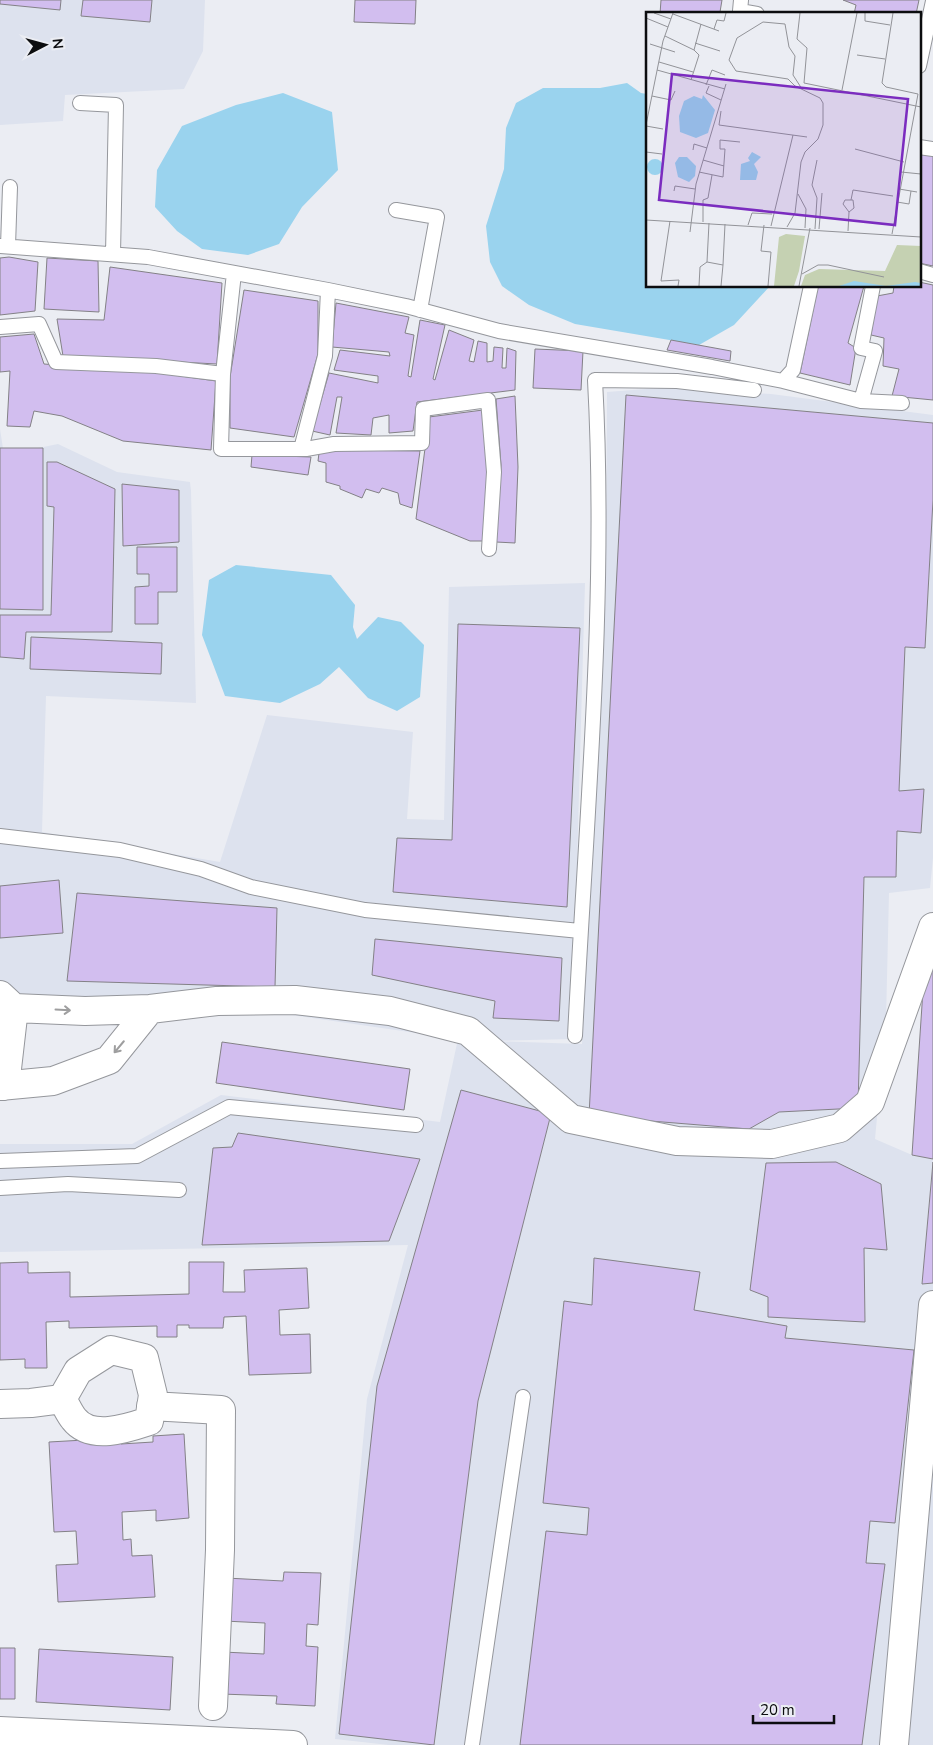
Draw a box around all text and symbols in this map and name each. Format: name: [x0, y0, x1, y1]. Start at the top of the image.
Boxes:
inset map: [646, 12, 920, 288]
north arrow: [20, 20, 70, 70]
text: N: [47, 37, 67, 50]
one-way arrow: [55, 1006, 71, 1015]
one-way arrow: [114, 1040, 125, 1053]
scale bar: [753, 1692, 834, 1724]
text: 20 m: [760, 1700, 795, 1720]

